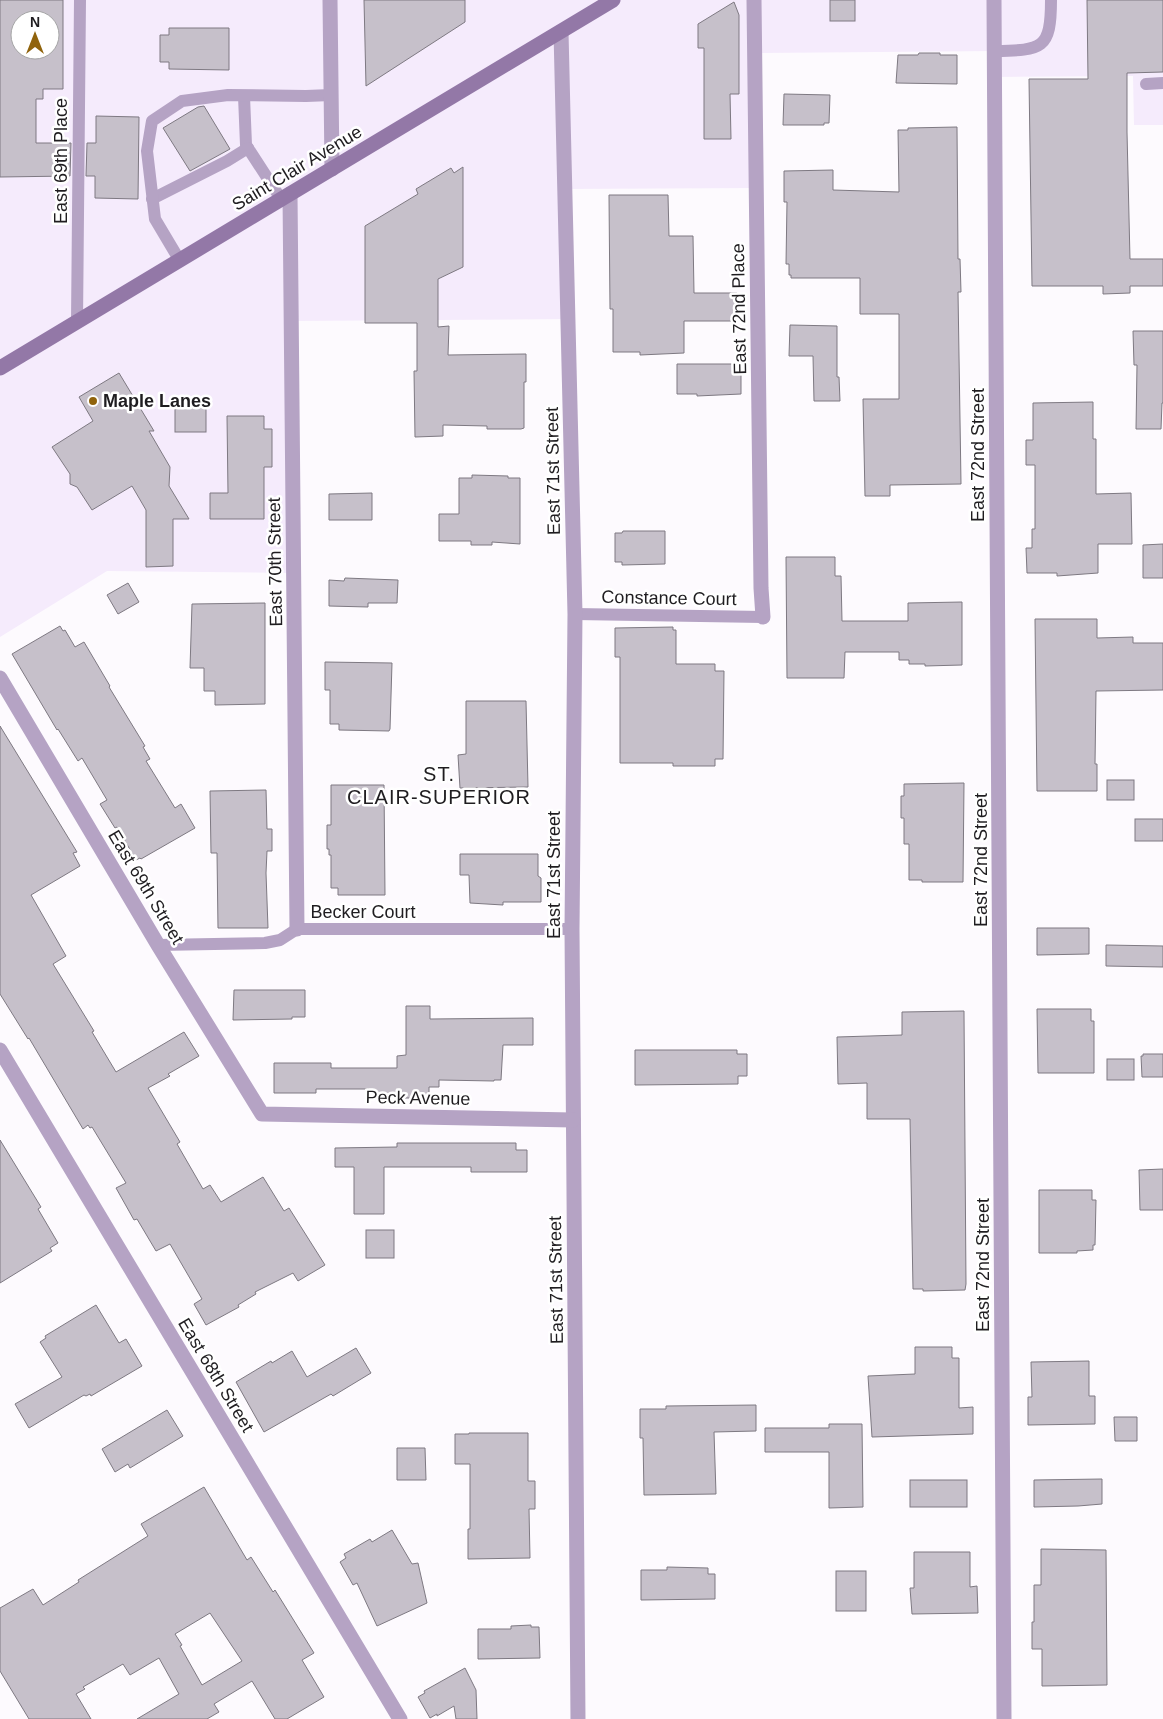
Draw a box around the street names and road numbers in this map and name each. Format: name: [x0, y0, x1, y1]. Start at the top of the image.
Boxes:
street label: East 69th Place: [51, 98, 71, 224]
street label: Saint Clair Avenue: [229, 121, 365, 215]
street label: East 72nd Place: [728, 243, 750, 375]
street label: East 72nd Street: [968, 388, 988, 522]
street label: East 71st Street: [542, 407, 564, 535]
street label: East 70th Street: [264, 497, 286, 627]
street label: Constance Court: [601, 587, 737, 609]
street label: East 72nd Street: [971, 793, 991, 927]
street label: East 71st Street: [544, 811, 564, 939]
street label: East 69th Street: [104, 827, 188, 947]
street label: Becker Court: [310, 902, 416, 922]
street label: Peck Avenue: [365, 1087, 471, 1109]
street label: East 72nd Street: [973, 1198, 993, 1332]
street label: East 71st Street: [545, 1216, 567, 1344]
street label: East 68th Street: [174, 1315, 258, 1435]

